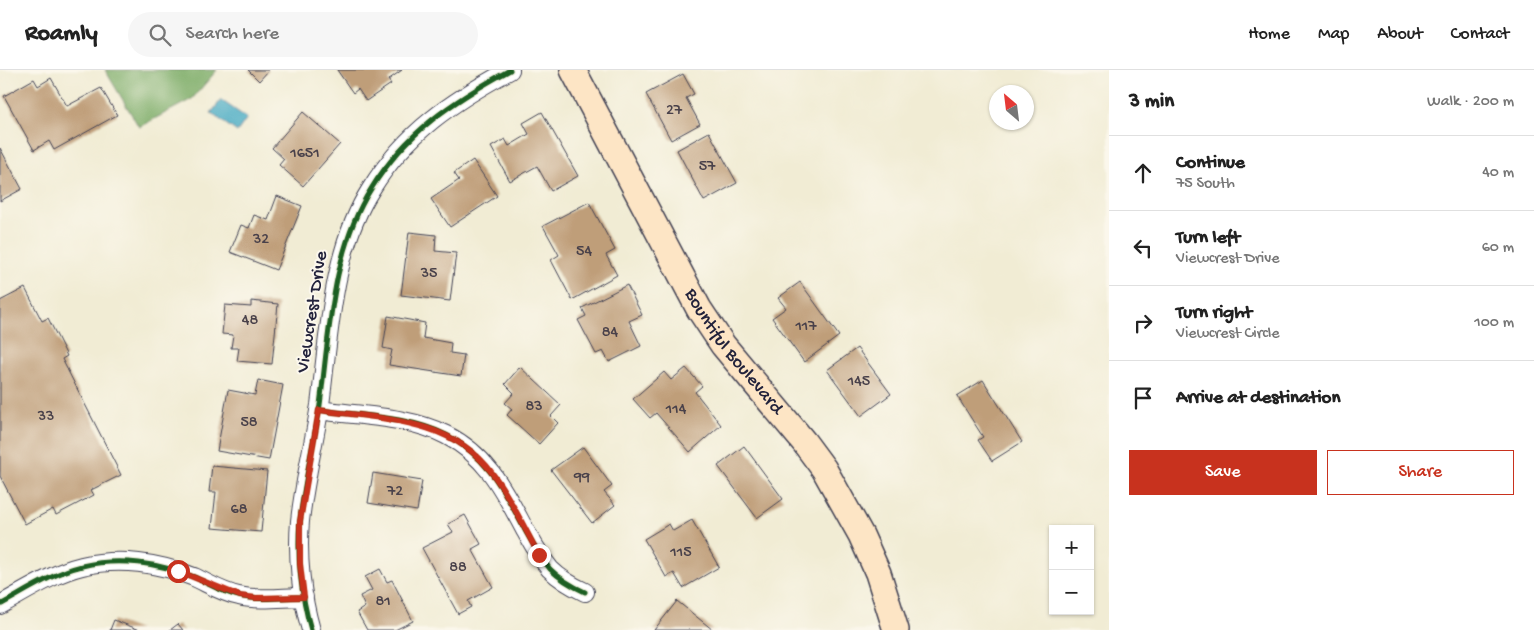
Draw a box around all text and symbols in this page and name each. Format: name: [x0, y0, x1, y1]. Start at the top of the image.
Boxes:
search box: [128, 12, 478, 57]
text: Roamly: [25, 20, 98, 49]
icon: search: [146, 21, 174, 49]
text: Search here: [186, 23, 279, 46]
text: Home: [1248, 24, 1290, 45]
text: Map: [1318, 24, 1349, 45]
text: About: [1377, 24, 1423, 45]
text: Contact: [1451, 24, 1509, 45]
north arrow: [989, 85, 1034, 130]
text: 3 min: [1129, 90, 1174, 115]
text: Walk · 200 m: [1427, 93, 1514, 112]
house number: 27: [666, 102, 683, 121]
house number: 1651: [289, 145, 320, 164]
text: Continue: [1176, 152, 1245, 175]
house number: 57: [699, 158, 716, 177]
icon: ahead: [1129, 159, 1157, 187]
text: 40 m: [1482, 164, 1514, 183]
text: 75 South: [1176, 175, 1235, 194]
text: Turn left: [1176, 227, 1240, 250]
house number: 32: [252, 231, 269, 250]
icon: left: [1129, 234, 1157, 262]
text: 60 m: [1482, 239, 1514, 258]
house number: 54: [576, 243, 592, 262]
street label: Viewcrest Drive: [292, 249, 334, 375]
text: Viewcrest Drive: [1176, 250, 1279, 269]
house number: 35: [420, 265, 437, 284]
street label: Bountiful Boulevard: [678, 284, 789, 421]
text: Turn right: [1176, 302, 1252, 325]
icon: right: [1129, 309, 1157, 337]
house number: 48: [242, 312, 258, 331]
text: 100 m: [1474, 314, 1514, 333]
house number: 117: [794, 318, 817, 337]
house number: 84: [602, 324, 619, 343]
text: Viewcrest Circle: [1176, 325, 1280, 344]
house number: 145: [847, 373, 870, 392]
icon: arrive: [1129, 384, 1157, 412]
text: Arrive at destination: [1176, 387, 1340, 410]
house number: 83: [525, 398, 543, 417]
house number: 114: [665, 401, 687, 420]
house number: 33: [37, 408, 54, 427]
house number: 58: [240, 414, 258, 433]
button: Save: [1129, 450, 1317, 495]
button: Share: [1327, 450, 1514, 495]
house number: 99: [573, 469, 590, 488]
house number: 72: [386, 483, 403, 502]
house number: 68: [231, 501, 248, 520]
map controls: [1049, 525, 1094, 615]
button: +: [1049, 525, 1094, 570]
route end: [528, 544, 551, 567]
house number: 115: [669, 544, 692, 563]
house number: 88: [449, 559, 467, 578]
route start: [167, 560, 190, 583]
button: −: [1049, 570, 1094, 615]
house number: 81: [375, 593, 391, 612]

